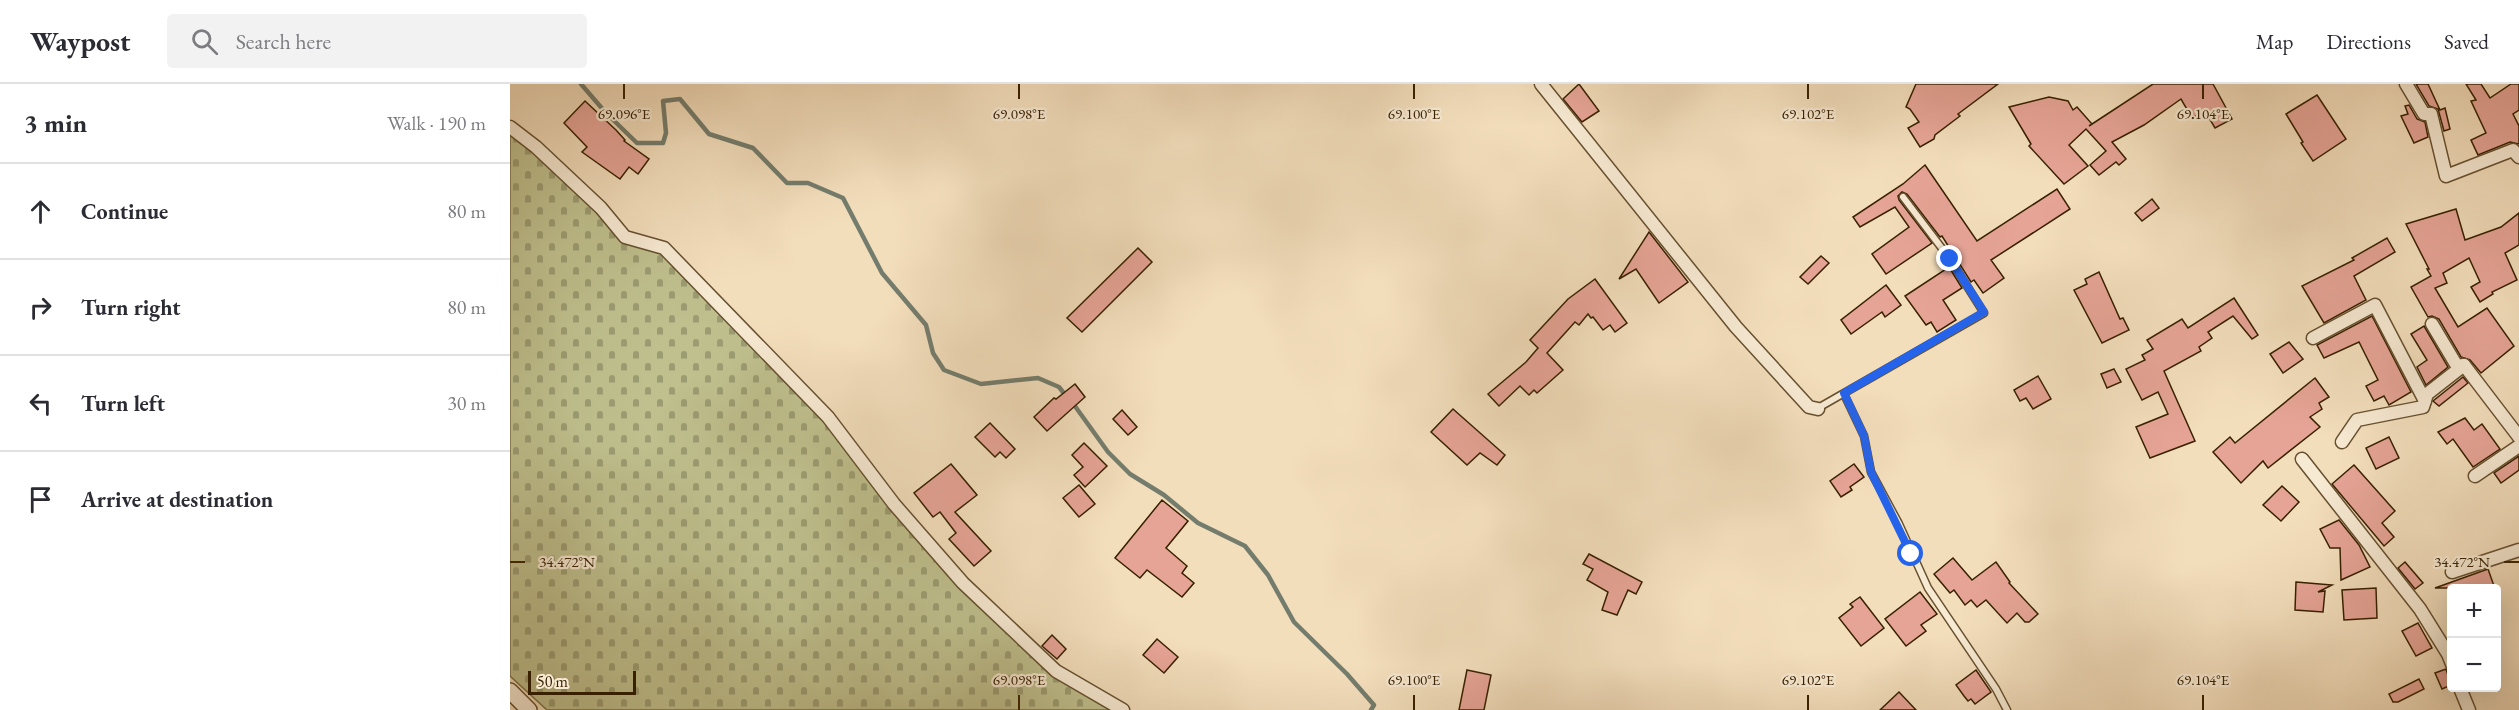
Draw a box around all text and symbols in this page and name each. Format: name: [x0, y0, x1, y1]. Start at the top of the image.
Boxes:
search box: [167, 14, 587, 68]
text: Waypost: [30, 23, 131, 59]
icon: search: [188, 25, 221, 58]
text: Search here: [236, 27, 331, 56]
text: Map: [2256, 28, 2293, 55]
text: Directions: [2326, 28, 2411, 55]
text: Saved: [2444, 28, 2489, 55]
text: 69.096°E: [598, 104, 651, 123]
text: 69.098°E: [993, 104, 1046, 123]
text: 69.100°E: [1388, 104, 1441, 123]
text: 69.102°E: [1782, 104, 1835, 123]
text: 69.104°E: [2177, 104, 2230, 123]
text: 3 min: [24, 106, 87, 140]
text: Walk · 190 m: [387, 110, 486, 136]
icon: ahead: [24, 195, 57, 228]
text: Continue: [81, 197, 168, 226]
text: 80 m: [447, 198, 486, 224]
route end: [1936, 245, 1962, 271]
icon: right: [24, 291, 57, 324]
text: Turn right: [81, 293, 180, 322]
text: 80 m: [447, 294, 486, 320]
icon: left: [24, 387, 57, 420]
text: Turn left: [81, 389, 165, 418]
text: 30 m: [447, 390, 486, 416]
icon: arrive: [24, 483, 57, 516]
text: Arrive at destination: [81, 485, 273, 514]
route start: [1897, 540, 1923, 566]
text: 34.472°N: [539, 552, 595, 571]
text: 34.472°N: [2434, 552, 2490, 571]
map controls: [2447, 584, 2501, 692]
button: +: [2447, 584, 2501, 638]
button: −: [2447, 638, 2501, 692]
scale bar: [528, 668, 636, 696]
text: 69.098°E: [993, 670, 1046, 689]
text: 69.100°E: [1388, 670, 1441, 689]
text: 69.102°E: [1782, 670, 1835, 689]
text: 69.104°E: [2177, 670, 2230, 689]
text: 50 m: [537, 671, 568, 692]

